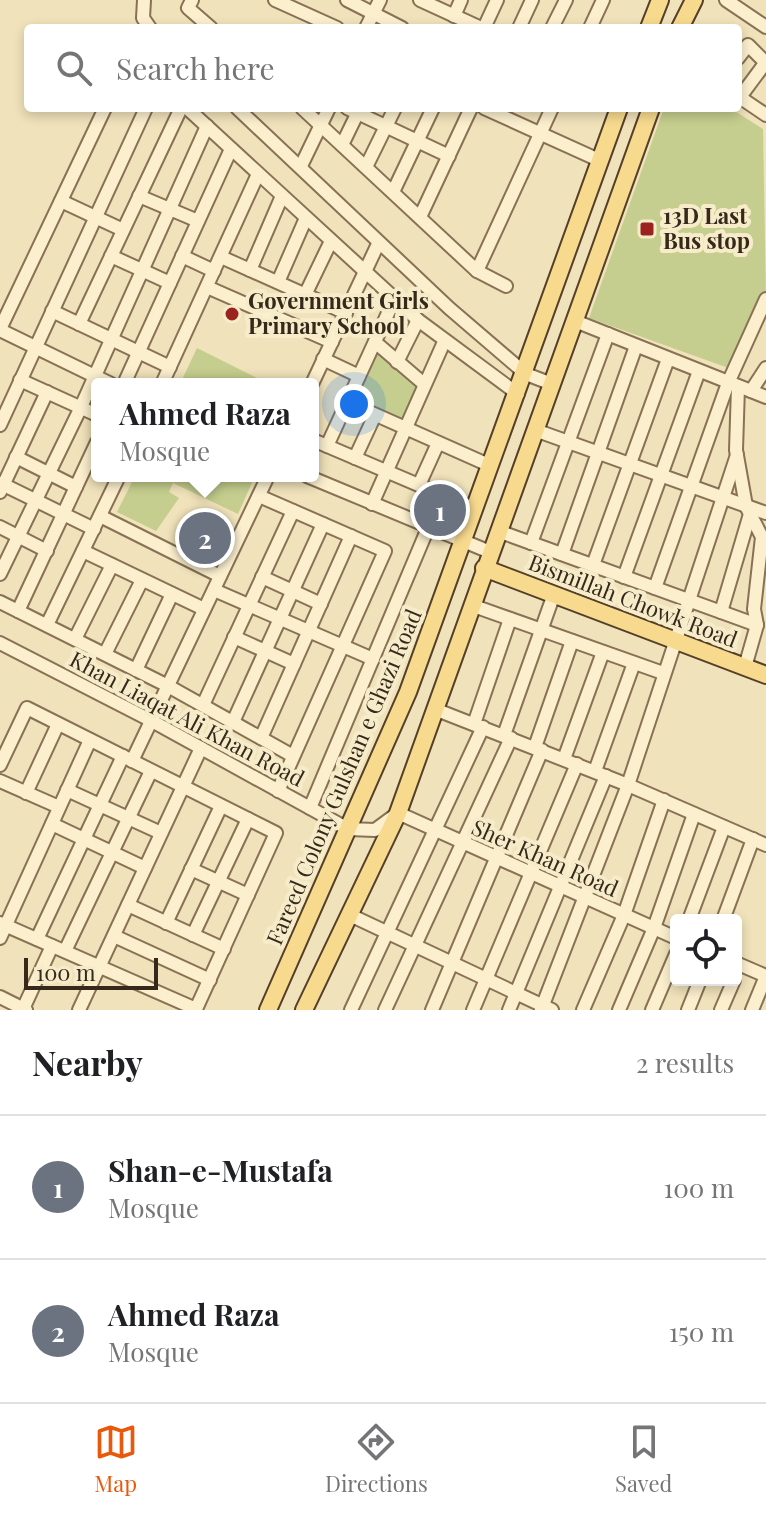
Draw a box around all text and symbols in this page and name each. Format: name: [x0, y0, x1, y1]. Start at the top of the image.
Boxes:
search box: [24, 24, 742, 112]
icon: search: [52, 46, 96, 90]
text: Search here: [116, 48, 275, 88]
place label: 13D Last Bus stop: [663, 200, 750, 255]
marker: 13D Last Bus stop: [638, 220, 656, 238]
place label: Government Girls Primary School: [248, 285, 429, 340]
marker: Government Girls Primary School: [223, 305, 241, 323]
popup: [91, 378, 319, 482]
your location: [334, 384, 374, 424]
text: Ahmed Raza: [119, 393, 291, 433]
text: Mosque: [119, 433, 210, 468]
pin: 1: [414, 480, 466, 540]
pin: 2: [179, 508, 231, 568]
street label: Bismillah Chowk Road: [525, 546, 742, 654]
street label: Fareed Colony Gulshan e Ghazi Road: [258, 604, 428, 949]
street label: Khan Liaqat Ali Khan Road: [65, 643, 310, 793]
street label: Sher Khan Road: [467, 811, 624, 903]
map controls: [670, 914, 742, 986]
button: locate: [670, 914, 742, 986]
scale bar: [24, 954, 158, 990]
text: 100 m: [36, 957, 96, 987]
text: Nearby: [32, 1039, 143, 1085]
text: 2 results: [636, 1045, 734, 1080]
text: Shan-e-Mustafa: [108, 1150, 333, 1190]
text: 1: [53, 1170, 63, 1205]
text: 100 m: [664, 1170, 734, 1205]
text: Mosque: [108, 1190, 199, 1225]
text: Ahmed Raza: [108, 1294, 280, 1334]
text: 2: [51, 1314, 65, 1349]
text: 150 m: [669, 1314, 734, 1349]
text: Mosque: [108, 1334, 199, 1369]
tab: Map: [94, 1420, 138, 1498]
tab: Directions: [325, 1420, 428, 1498]
tab: Saved: [615, 1420, 672, 1498]

